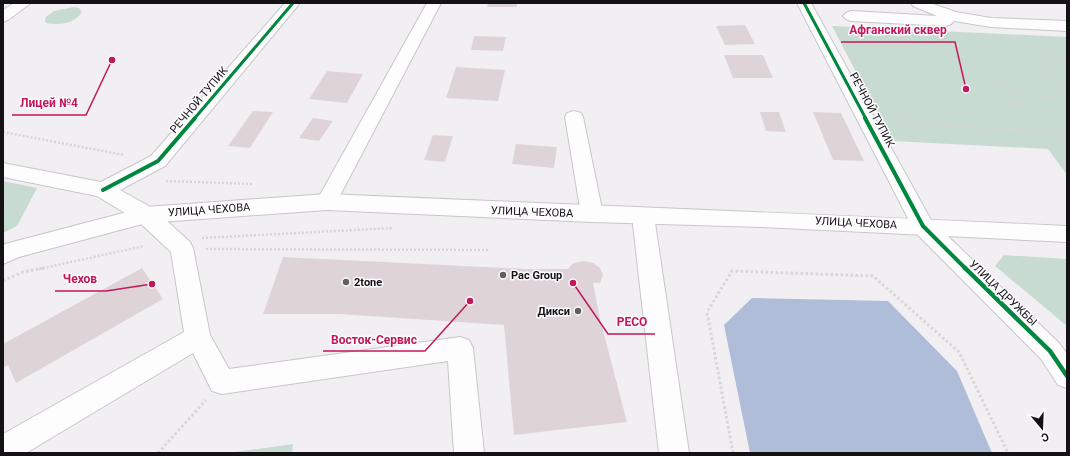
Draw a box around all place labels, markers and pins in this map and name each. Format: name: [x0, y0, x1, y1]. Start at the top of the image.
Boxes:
callout: Афганский сквер: [841, 18, 955, 42]
callout: Лицей №4: [12, 91, 86, 115]
callout: Чехов: [55, 267, 106, 291]
place label: Pac Group: [511, 269, 562, 282]
marker: Pac Group: [498, 270, 508, 280]
place label: 2tone: [354, 276, 382, 289]
marker: 2tone: [341, 277, 351, 287]
place label: Дикси: [538, 305, 570, 318]
marker: Дикси: [573, 306, 583, 316]
callout: РЕСО: [608, 310, 655, 334]
callout: Восток-Сервис: [323, 327, 425, 351]

